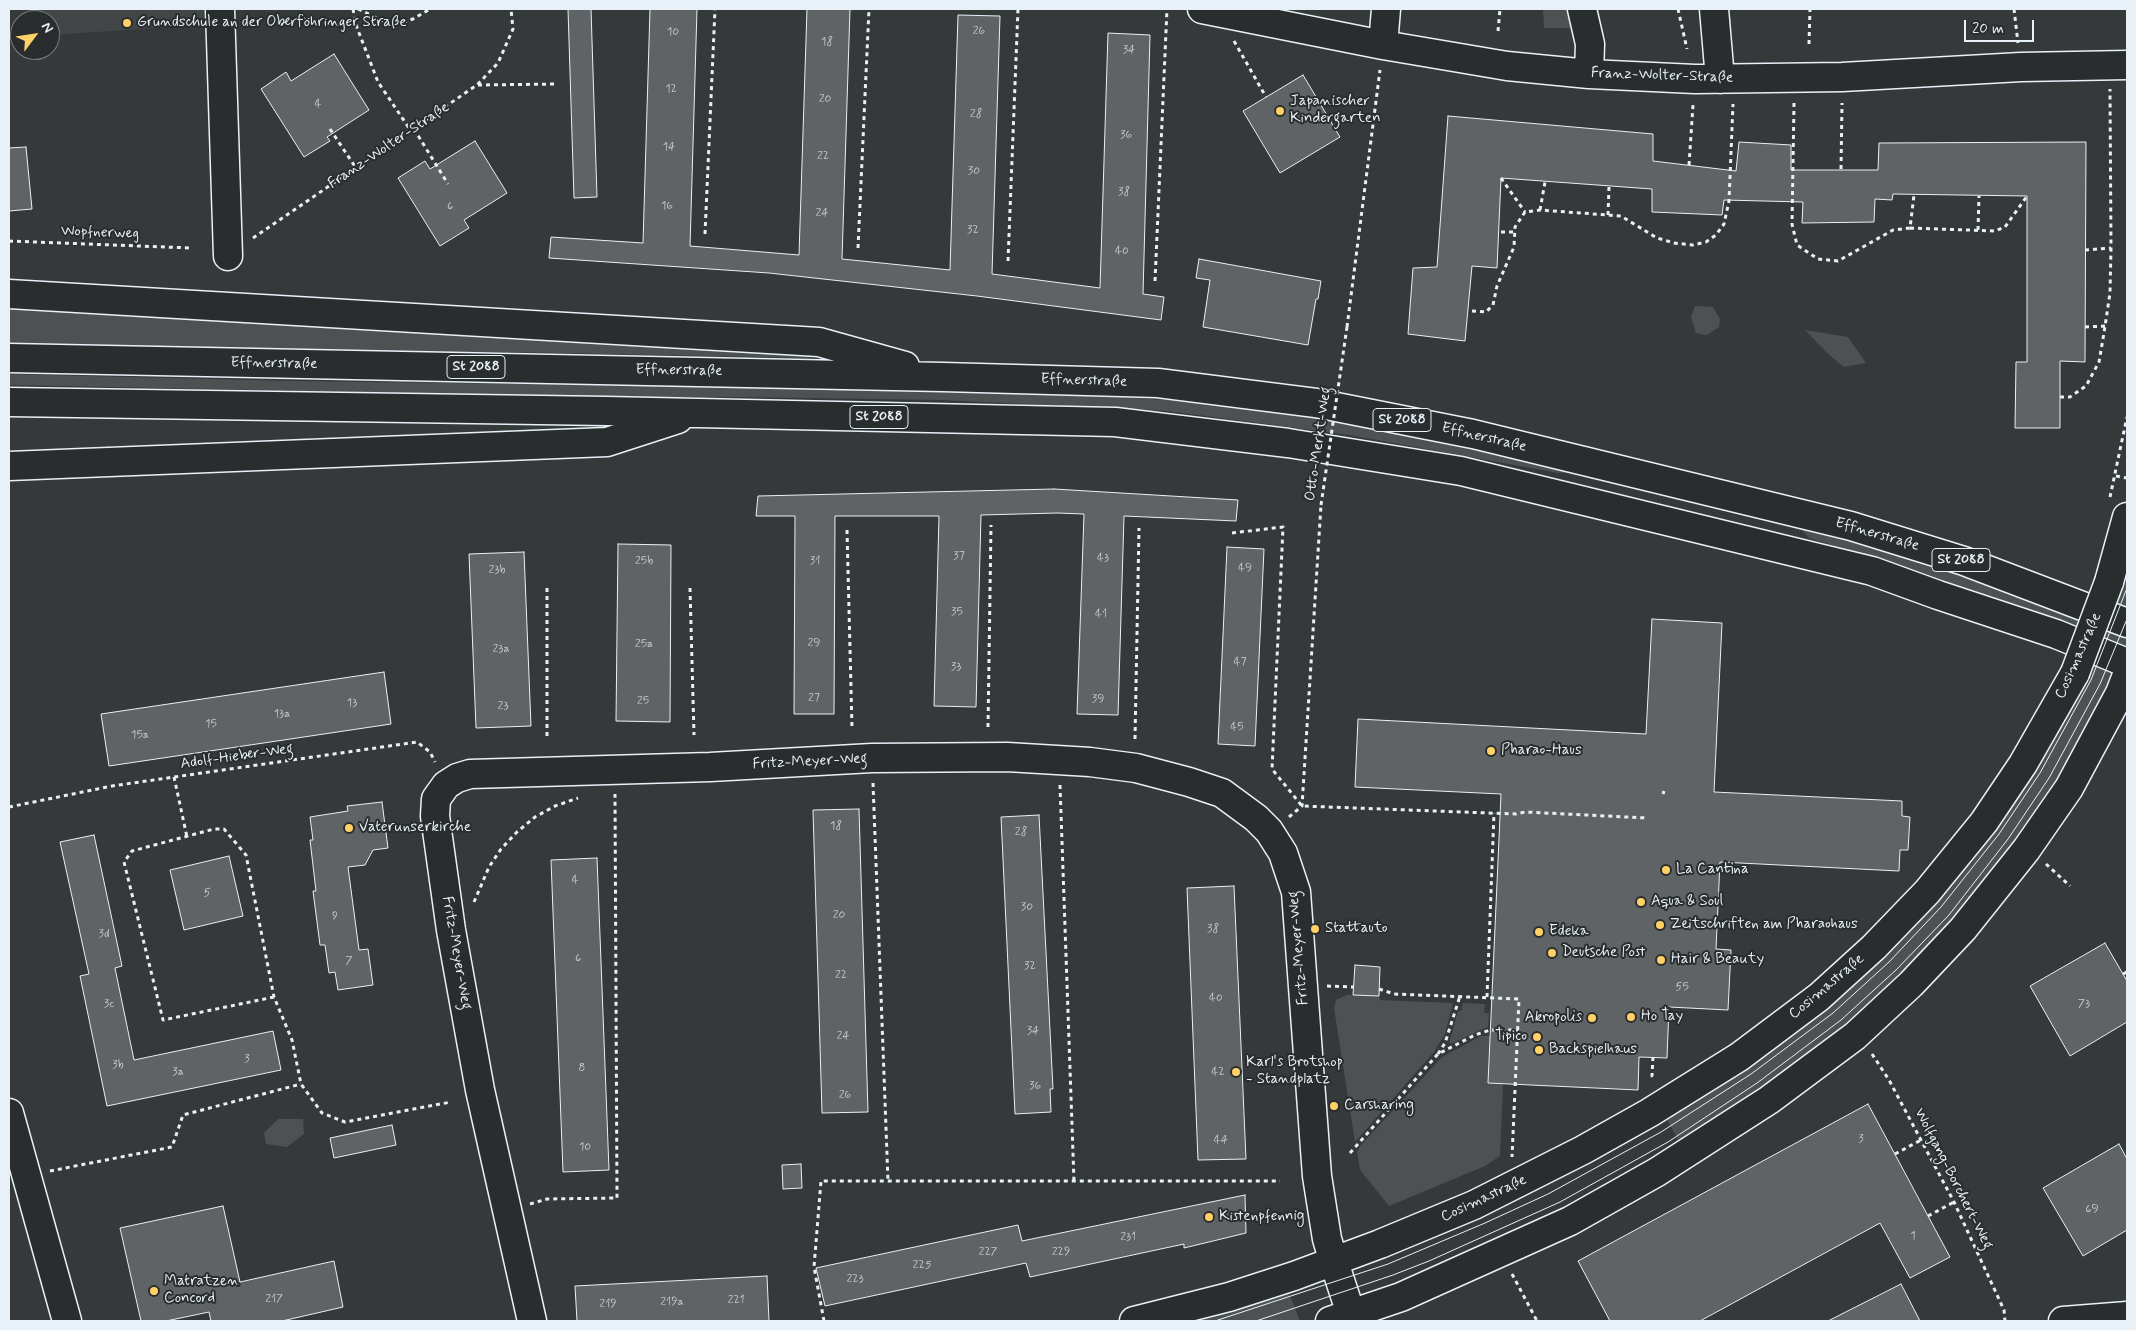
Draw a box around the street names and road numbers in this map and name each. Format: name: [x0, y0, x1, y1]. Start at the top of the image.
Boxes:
street label: Franz-Wolter-Straße: [1590, 65, 1734, 87]
street label: Franz-Wolter-Straße: [325, 99, 453, 193]
street label: Wopfnerweg: [61, 223, 139, 243]
street label: Effnerstraße: [231, 354, 317, 374]
road number: St 2088: [447, 356, 505, 378]
street label: Effnerstraße: [636, 361, 722, 381]
street label: Effnerstraße: [1040, 370, 1128, 392]
street label: Otto-Merkt-Weg: [1302, 386, 1336, 502]
road number: St 2088: [850, 406, 908, 428]
road number: St 2088: [1373, 408, 1431, 432]
street label: Effnerstraße: [1440, 419, 1528, 457]
street label: Effnerstraße: [1833, 514, 1921, 556]
road number: St 2088: [1932, 548, 1990, 572]
street label: Cosimastraße: [2052, 610, 2106, 702]
street label: Adolf-Hieber-Weg: [179, 740, 295, 774]
street label: Fritz-Meyer-Weg: [752, 750, 868, 774]
street label: Fritz-Meyer-Weg: [1285, 890, 1313, 1006]
street label: Fritz-Meyer-Weg: [437, 895, 475, 1011]
street label: Cosimastraße: [1786, 950, 1868, 1024]
street label: Wolfgang-Borchert-Weg: [1910, 1105, 1996, 1253]
street label: Cosimastraße: [1438, 1171, 1530, 1227]

